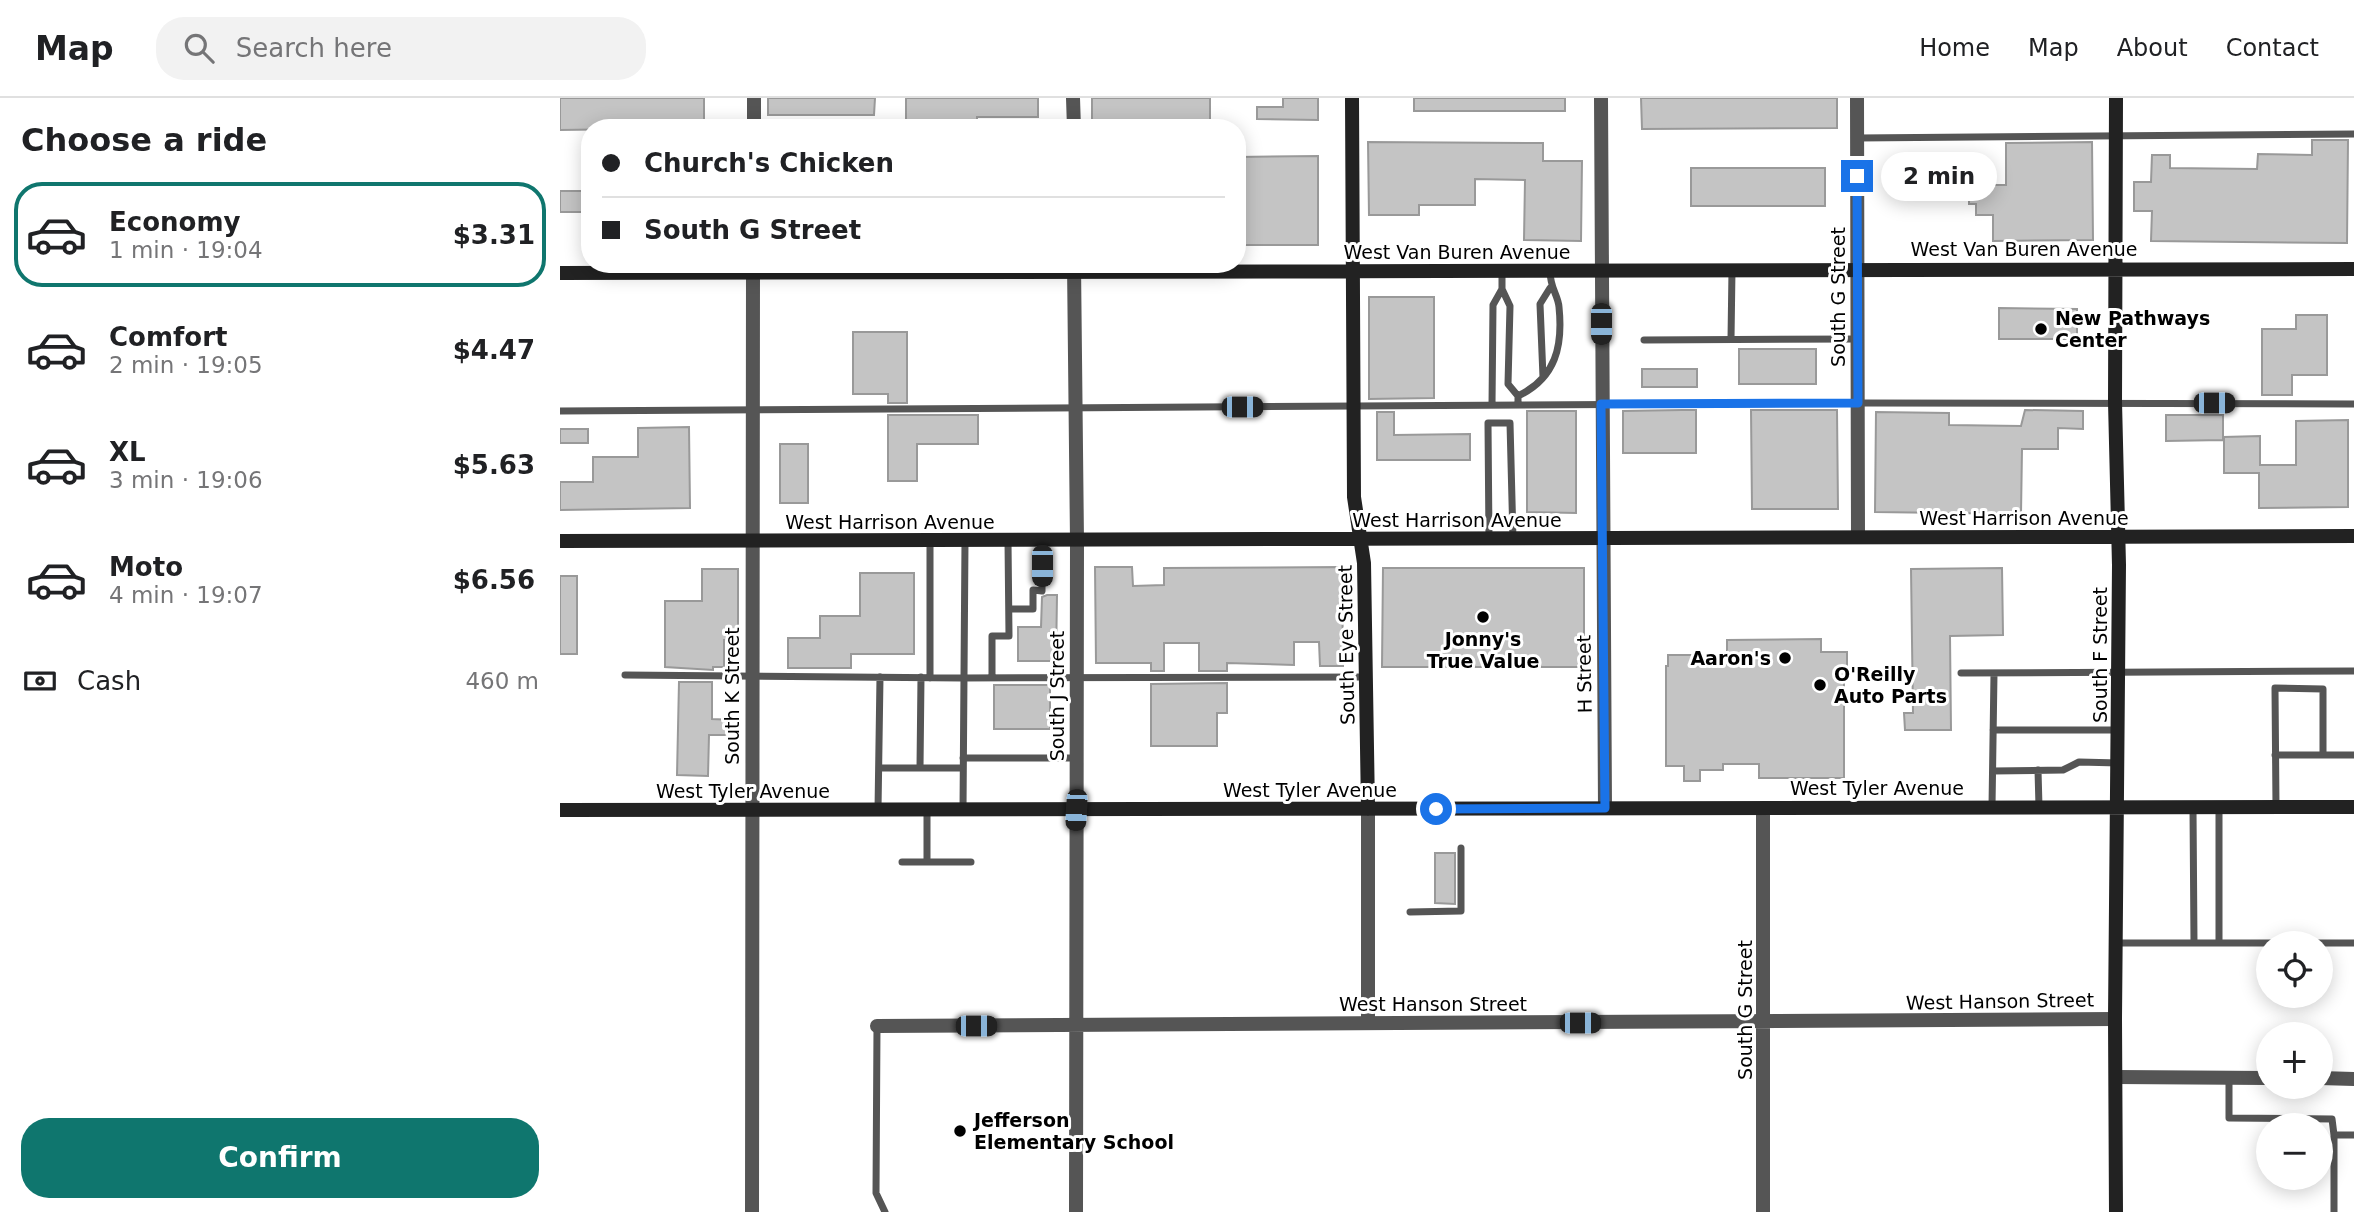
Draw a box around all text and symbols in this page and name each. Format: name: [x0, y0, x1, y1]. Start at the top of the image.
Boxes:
search box: [156, 17, 646, 80]
text: Map: [35, 29, 114, 68]
icon: search: [180, 29, 218, 67]
text: Search here: [236, 33, 392, 63]
text: Home: [1919, 34, 1990, 62]
text: Map: [2028, 34, 2079, 62]
text: About: [2117, 34, 2188, 62]
text: Contact: [2226, 34, 2319, 62]
text: Choose a ride: [21, 121, 267, 159]
text: Church's Chicken: [644, 148, 894, 178]
callout: 2 min: [1882, 152, 1997, 200]
route end: [1841, 160, 1873, 192]
text: 2 min: [1903, 163, 1975, 189]
icon: car: [25, 203, 88, 266]
text: Economy: [109, 207, 240, 237]
text: South G Street: [644, 215, 861, 245]
text: $3.31: [453, 220, 535, 250]
street label: South G Street: [1827, 227, 1849, 367]
text: 1 min · 19:04: [109, 237, 263, 263]
street label: West Van Buren Avenue: [1911, 238, 2137, 260]
street label: West Van Buren Avenue: [1344, 241, 1570, 263]
car: [1591, 303, 1612, 345]
place label: New Pathways Center: [2055, 307, 2210, 351]
icon: car: [25, 318, 88, 381]
marker: New Pathways Center: [2033, 321, 2049, 337]
text: Comfort: [109, 322, 227, 352]
text: $4.47: [453, 335, 535, 365]
text: 2 min · 19:05: [109, 352, 263, 378]
car: [2194, 393, 2236, 414]
car: [1222, 397, 1264, 418]
icon: car: [25, 433, 88, 496]
text: XL: [109, 437, 146, 467]
text: $5.63: [453, 450, 535, 480]
text: 3 min · 19:06: [109, 467, 263, 493]
street label: West Harrison Avenue: [1919, 507, 2129, 529]
street label: West Harrison Avenue: [1352, 509, 1562, 531]
street label: West Harrison Avenue: [785, 511, 995, 533]
car: [1032, 545, 1053, 587]
icon: car: [25, 548, 88, 611]
text: Moto: [109, 552, 183, 582]
text: $6.56: [453, 565, 535, 595]
street label: South Eye Street: [1334, 565, 1358, 725]
text: 4 min · 19:07: [109, 582, 263, 608]
street label: South F Street: [2089, 587, 2111, 723]
marker: Jonny's True Value: [1475, 609, 1491, 625]
street label: South K Street: [721, 627, 743, 765]
place label: Jonny's True Value: [1427, 628, 1539, 672]
street label: South J Street: [1046, 631, 1068, 761]
street label: H Street: [1572, 635, 1596, 713]
place label: Aaron's: [1690, 647, 1771, 669]
marker: Aaron's: [1777, 650, 1793, 666]
icon: cash: [21, 662, 59, 700]
place label: O'Reilly Auto Parts: [1834, 663, 1947, 707]
text: Cash: [77, 666, 141, 696]
text: 460 m: [465, 668, 539, 694]
marker: O'Reilly Auto Parts: [1812, 677, 1828, 693]
street label: West Tyler Avenue: [1790, 777, 1964, 799]
street label: West Tyler Avenue: [1223, 779, 1397, 801]
street label: West Tyler Avenue: [656, 780, 830, 802]
car: [1065, 788, 1088, 832]
route start: [1420, 793, 1452, 825]
map controls: [2256, 931, 2333, 1190]
button: locate: [2256, 931, 2333, 1008]
street label: South G Street: [1734, 940, 1756, 1080]
street label: West Hanson Street: [1906, 988, 2094, 1014]
street label: West Hanson Street: [1339, 993, 1527, 1015]
car: [1560, 1013, 1602, 1034]
car: [956, 1016, 998, 1037]
button: +: [2256, 1022, 2333, 1099]
place label: Jefferson Elementary School: [972, 1109, 1174, 1153]
button: −: [2256, 1113, 2333, 1190]
button: Confirm: [21, 1118, 539, 1198]
marker: Jefferson Elementary School: [952, 1123, 968, 1139]

